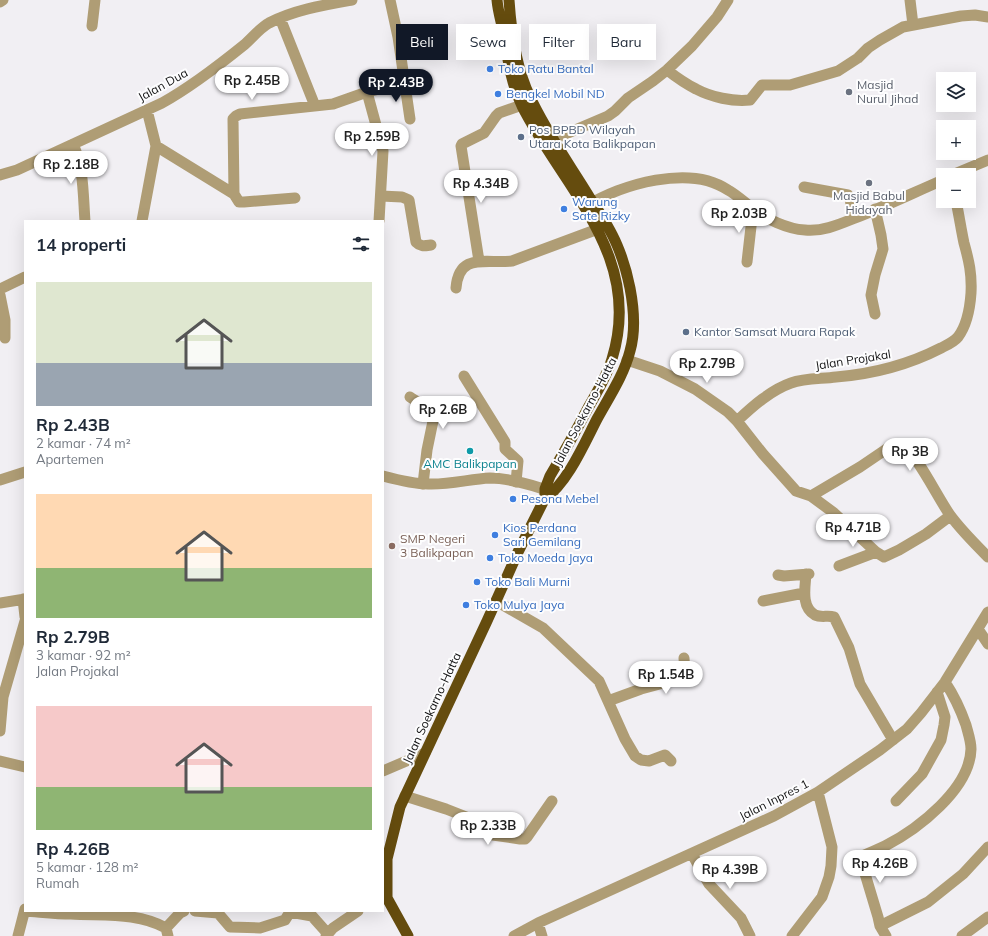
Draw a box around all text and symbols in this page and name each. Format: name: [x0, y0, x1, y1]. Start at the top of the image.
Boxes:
chip: Beli: [396, 24, 448, 60]
chip: Sewa: [456, 24, 521, 60]
chip: Filter: [529, 24, 589, 60]
chip: Baru: [597, 24, 656, 60]
place label: Toko Ratu Bantal: [498, 61, 594, 76]
marker: Toko Ratu Bantal: [485, 64, 495, 74]
street label: Jalan Dua: [135, 65, 190, 104]
pin: Rp 2.45B: [211, 67, 293, 101]
pin: Rp 2.43B: [355, 69, 437, 103]
text: Rp 2.45B: [224, 72, 280, 88]
map controls: [936, 72, 976, 208]
button: layers: [936, 72, 976, 112]
text: Rp 2.43B: [368, 74, 424, 90]
place label: Masjid Nurul Jihad: [857, 77, 918, 106]
place label: Bengkel Mobil ND: [506, 86, 605, 101]
marker: Masjid Nurul Jihad: [844, 87, 854, 97]
marker: Bengkel Mobil ND: [493, 89, 503, 99]
button: +: [936, 120, 976, 160]
place label: Pos BPBD Wilayah Utara Kota Balikpapan: [529, 122, 656, 151]
pin: Rp 2.59B: [331, 123, 413, 157]
text: Rp 2.59B: [344, 128, 400, 144]
marker: Pos BPBD Wilayah Utara Kota Balikpapan: [516, 132, 526, 142]
pin: Rp 2.18B: [30, 151, 112, 185]
text: Rp 2.18B: [43, 156, 99, 172]
button: −: [936, 168, 976, 208]
pin: Rp 4.34B: [440, 170, 522, 204]
text: Rp 4.34B: [453, 175, 509, 191]
marker: Masjid Babul Hidayah: [864, 178, 874, 188]
place label: Masjid Babul Hidayah: [833, 188, 905, 217]
place label: Warung Sate Rizky: [572, 194, 631, 223]
pin: Rp 2.03B: [698, 200, 780, 234]
marker: Warung Sate Rizky: [559, 204, 569, 214]
text: Rp 2.03B: [711, 205, 767, 221]
icon: filters: [350, 233, 372, 255]
text: 14 properti: [36, 234, 126, 255]
icon: home: [168, 308, 240, 380]
place label: Kantor Samsat Muara Rapak: [694, 324, 856, 339]
marker: Kantor Samsat Muara Rapak: [681, 327, 691, 337]
street label: Jalan Projakal: [814, 346, 892, 373]
pin: Rp 2.79B: [666, 350, 748, 384]
street label: Jalan Soekarno-Hatta: [550, 355, 620, 469]
text: Rp 2.79B: [679, 355, 735, 371]
pin: Rp 2.6B: [406, 396, 480, 430]
text: Rp 2.6B: [419, 401, 467, 417]
text: Rp 2.43B: [36, 414, 110, 435]
text: 2 kamar · 74 m²: [36, 435, 131, 451]
pin: Rp 3B: [882, 438, 938, 472]
text: Rp 3B: [891, 443, 929, 459]
marker: AMC Balikpapan: [465, 446, 475, 456]
text: Apartemen: [36, 451, 104, 467]
place label: AMC Balikpapan: [423, 456, 517, 471]
place label: Pesona Mebel: [521, 491, 599, 506]
marker: Pesona Mebel: [508, 494, 518, 504]
pin: Rp 4.71B: [812, 514, 894, 548]
text: Rp 4.71B: [825, 519, 881, 535]
icon: home: [168, 520, 240, 592]
place label: Kios Perdana Sari Gemilang: [503, 520, 581, 549]
marker: Kios Perdana Sari Gemilang: [490, 530, 500, 540]
place label: SMP Negeri 3 Balikpapan: [400, 531, 473, 560]
marker: SMP Negeri 3 Balikpapan: [387, 541, 397, 551]
place label: Toko Moeda Jaya: [498, 550, 593, 565]
marker: Toko Moeda Jaya: [485, 553, 495, 563]
place label: Toko Bali Murni: [485, 574, 570, 589]
marker: Toko Bali Murni: [472, 577, 482, 587]
place label: Toko Mulya Jaya: [474, 597, 564, 612]
marker: Toko Mulya Jaya: [461, 600, 471, 610]
text: Rp 2.79B: [36, 626, 110, 647]
text: 3 kamar · 92 m²: [36, 647, 131, 663]
street label: Jalan Soekarno-Hatta: [399, 650, 464, 766]
pin: Rp 1.54B: [625, 661, 707, 695]
text: Jalan Projakal: [36, 663, 119, 679]
text: Rp 1.54B: [638, 666, 694, 682]
icon: home: [168, 732, 240, 804]
street label: Jalan Inpres 1: [737, 776, 811, 823]
pin: Rp 2.33B: [447, 812, 529, 846]
text: Rp 2.33B: [460, 817, 516, 833]
text: Rp 4.26B: [36, 838, 110, 859]
pin: Rp 4.26B: [839, 850, 921, 884]
text: Rp 4.26B: [852, 855, 908, 871]
pin: Rp 4.39B: [689, 856, 771, 890]
text: 5 kamar · 128 m²: [36, 859, 139, 875]
text: Rp 4.39B: [702, 861, 758, 877]
text: Rumah: [36, 875, 79, 891]

